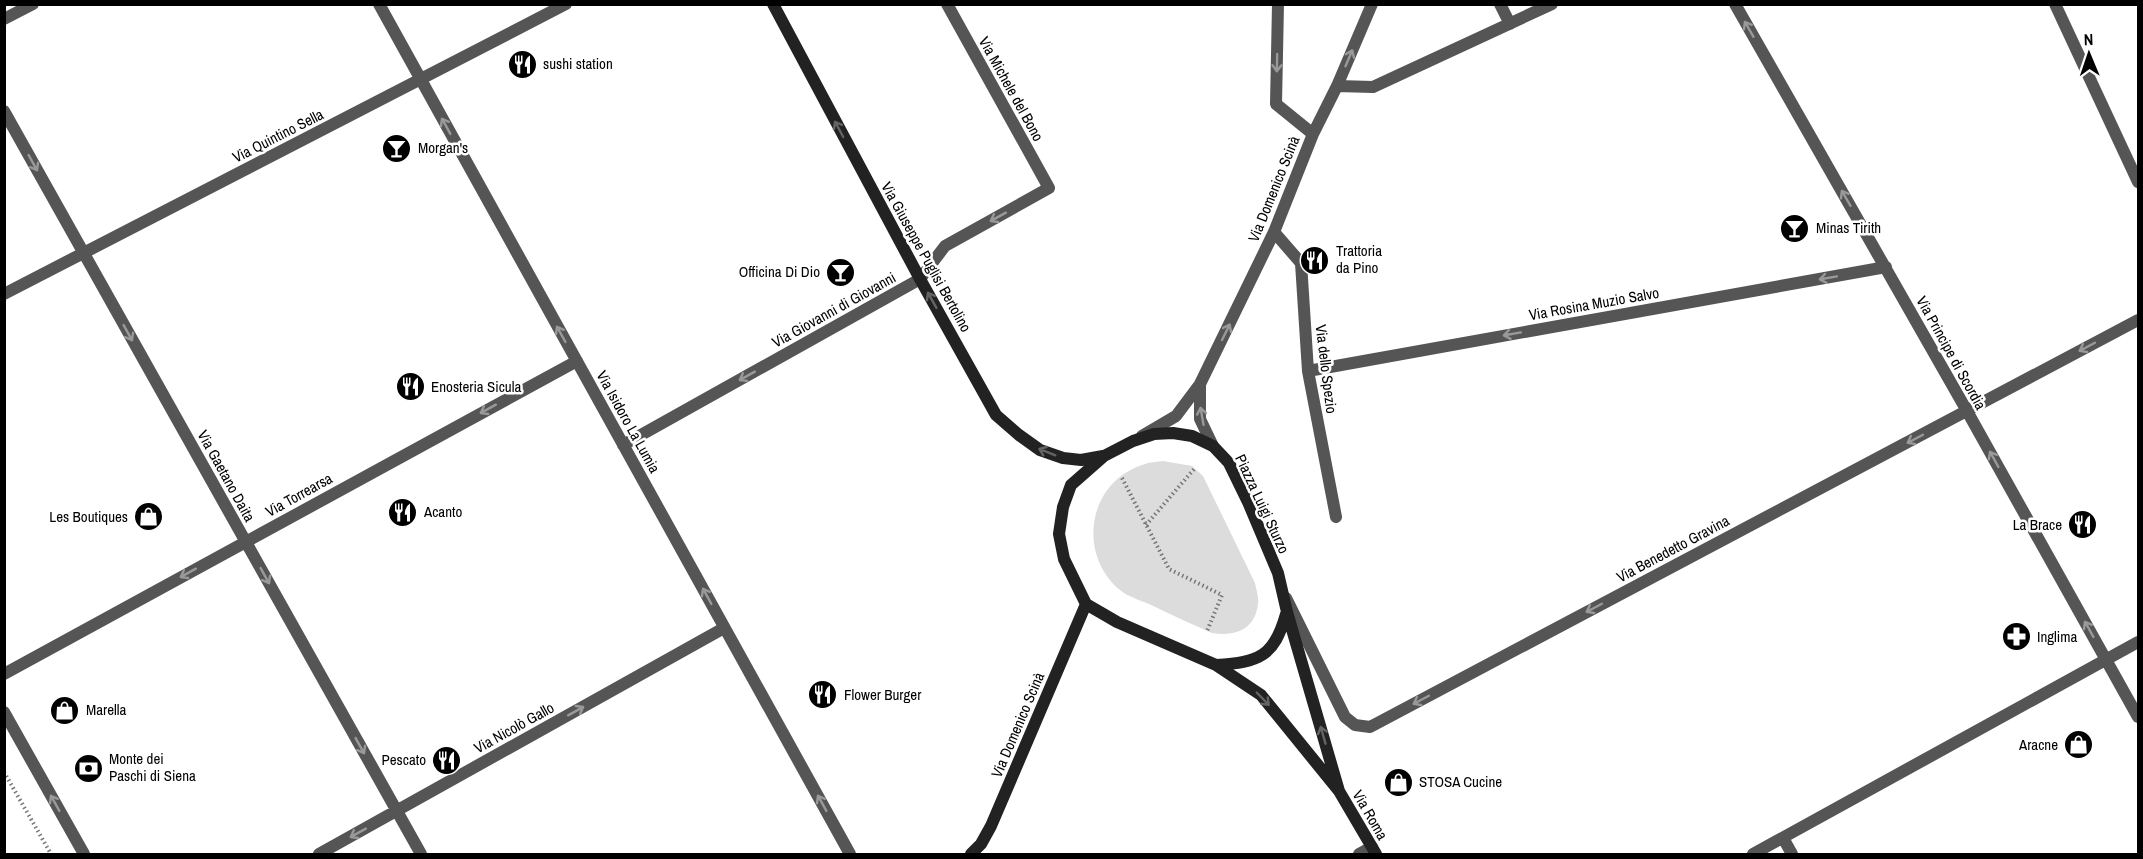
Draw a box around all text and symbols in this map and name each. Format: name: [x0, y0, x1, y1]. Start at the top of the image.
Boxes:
one-way arrow: [1743, 21, 1755, 38]
north arrow: [2059, 24, 2119, 84]
text: N: [2083, 28, 2094, 50]
street label: Via Michele del Bono: [974, 33, 1049, 145]
restaurant icon: sushi station: [506, 48, 538, 80]
one-way arrow: [1344, 50, 1355, 68]
one-way arrow: [1271, 52, 1283, 72]
place label: sushi station: [543, 53, 613, 74]
street label: Via Quintino Sella: [229, 104, 327, 168]
one-way arrow: [440, 118, 451, 136]
one-way arrow: [833, 120, 844, 138]
bar icon: Morgan's: [381, 132, 413, 164]
street label: Via Domenico Scinà: [1243, 133, 1304, 245]
place label: Morgan's: [418, 137, 468, 158]
one-way arrow: [28, 153, 39, 171]
street label: Via Giuseppe Puglisi Bertolino: [876, 178, 977, 336]
one-way arrow: [1840, 190, 1852, 207]
one-way arrow: [990, 211, 1007, 223]
bar icon: Minas Tirith: [1779, 212, 1811, 244]
place label: Minas Tirith: [1816, 217, 1881, 238]
place label: Trattoria da Pino: [1336, 240, 1382, 278]
restaurant icon: Trattoria da Pino: [1299, 244, 1331, 276]
bar icon: Officina Di Dio: [825, 256, 857, 288]
place label: Officina Di Dio: [739, 261, 820, 282]
street label: Via Giovanni di Giovanni: [768, 267, 899, 352]
one-way arrow: [1819, 272, 1838, 283]
street label: Via Rosina Muzio Salvo: [1527, 282, 1661, 325]
one-way arrow: [925, 292, 937, 309]
street label: Via Principe di Scordia: [1911, 292, 1991, 414]
one-way arrow: [1221, 323, 1232, 341]
street label: Via dello Spezio: [1311, 323, 1342, 415]
one-way arrow: [122, 324, 134, 341]
one-way arrow: [555, 325, 566, 343]
one-way arrow: [1503, 329, 1522, 340]
one-way arrow: [2079, 341, 2096, 353]
street label: Via Isidoro La Lumia: [592, 367, 665, 477]
one-way arrow: [739, 370, 756, 382]
restaurant icon: Enosteria Sicula: [394, 371, 426, 403]
place label: Enosteria Sicula: [431, 376, 521, 397]
one-way arrow: [480, 403, 497, 415]
one-way arrow: [1196, 407, 1207, 426]
street label: Via Gaetano Daita: [193, 426, 260, 525]
one-way arrow: [1907, 433, 1924, 445]
one-way arrow: [1038, 446, 1057, 457]
street label: Piazza Luigi Sturzo: [1230, 451, 1295, 557]
one-way arrow: [1988, 451, 2000, 468]
street label: Via Torrearsa: [262, 468, 336, 522]
restaurant icon: Acanto: [387, 496, 419, 528]
shop icon: Les Boutiques: [133, 501, 165, 533]
place label: Acanto: [423, 501, 462, 522]
place label: Les Boutiques: [49, 506, 128, 527]
restaurant icon: La Brace: [2067, 509, 2099, 541]
street label: Via Benedetto Gravina: [1613, 510, 1733, 587]
place label: La Brace: [2013, 514, 2062, 535]
one-way arrow: [180, 567, 197, 579]
one-way arrow: [259, 567, 271, 584]
one-way arrow: [701, 588, 713, 605]
one-way arrow: [1585, 603, 1603, 615]
pharmacy icon: Inglima: [2000, 621, 2032, 653]
one-way arrow: [2083, 621, 2094, 639]
place label: Inglima: [2037, 626, 2077, 647]
street label: Via Domenico Scinà: [986, 669, 1049, 781]
restaurant icon: Flower Burger: [807, 679, 839, 711]
place label: Flower Burger: [844, 684, 921, 705]
one-way arrow: [1256, 692, 1270, 707]
shop icon: Marella: [49, 694, 81, 726]
one-way arrow: [1413, 694, 1431, 706]
street label: Via Nicolò Gallo: [470, 697, 558, 758]
place label: Marella: [86, 699, 126, 720]
one-way arrow: [567, 705, 585, 716]
one-way arrow: [1316, 726, 1328, 745]
shop icon: Aracne: [2063, 729, 2095, 761]
place label: Aracne: [2018, 734, 2058, 755]
one-way arrow: [355, 737, 367, 754]
restaurant icon: Pescato: [431, 744, 463, 776]
place label: Monte dei Paschi di Siena: [109, 748, 196, 786]
place label: Pescato: [382, 749, 426, 770]
bank icon: Monte dei Paschi di Siena: [72, 752, 104, 784]
shop icon: STOSA Cucine: [1382, 766, 1414, 798]
place label: STOSA Cucine: [1419, 771, 1502, 792]
street label: Via Roma: [1348, 786, 1393, 844]
one-way arrow: [49, 795, 60, 813]
one-way arrow: [815, 795, 827, 812]
one-way arrow: [350, 827, 367, 839]

